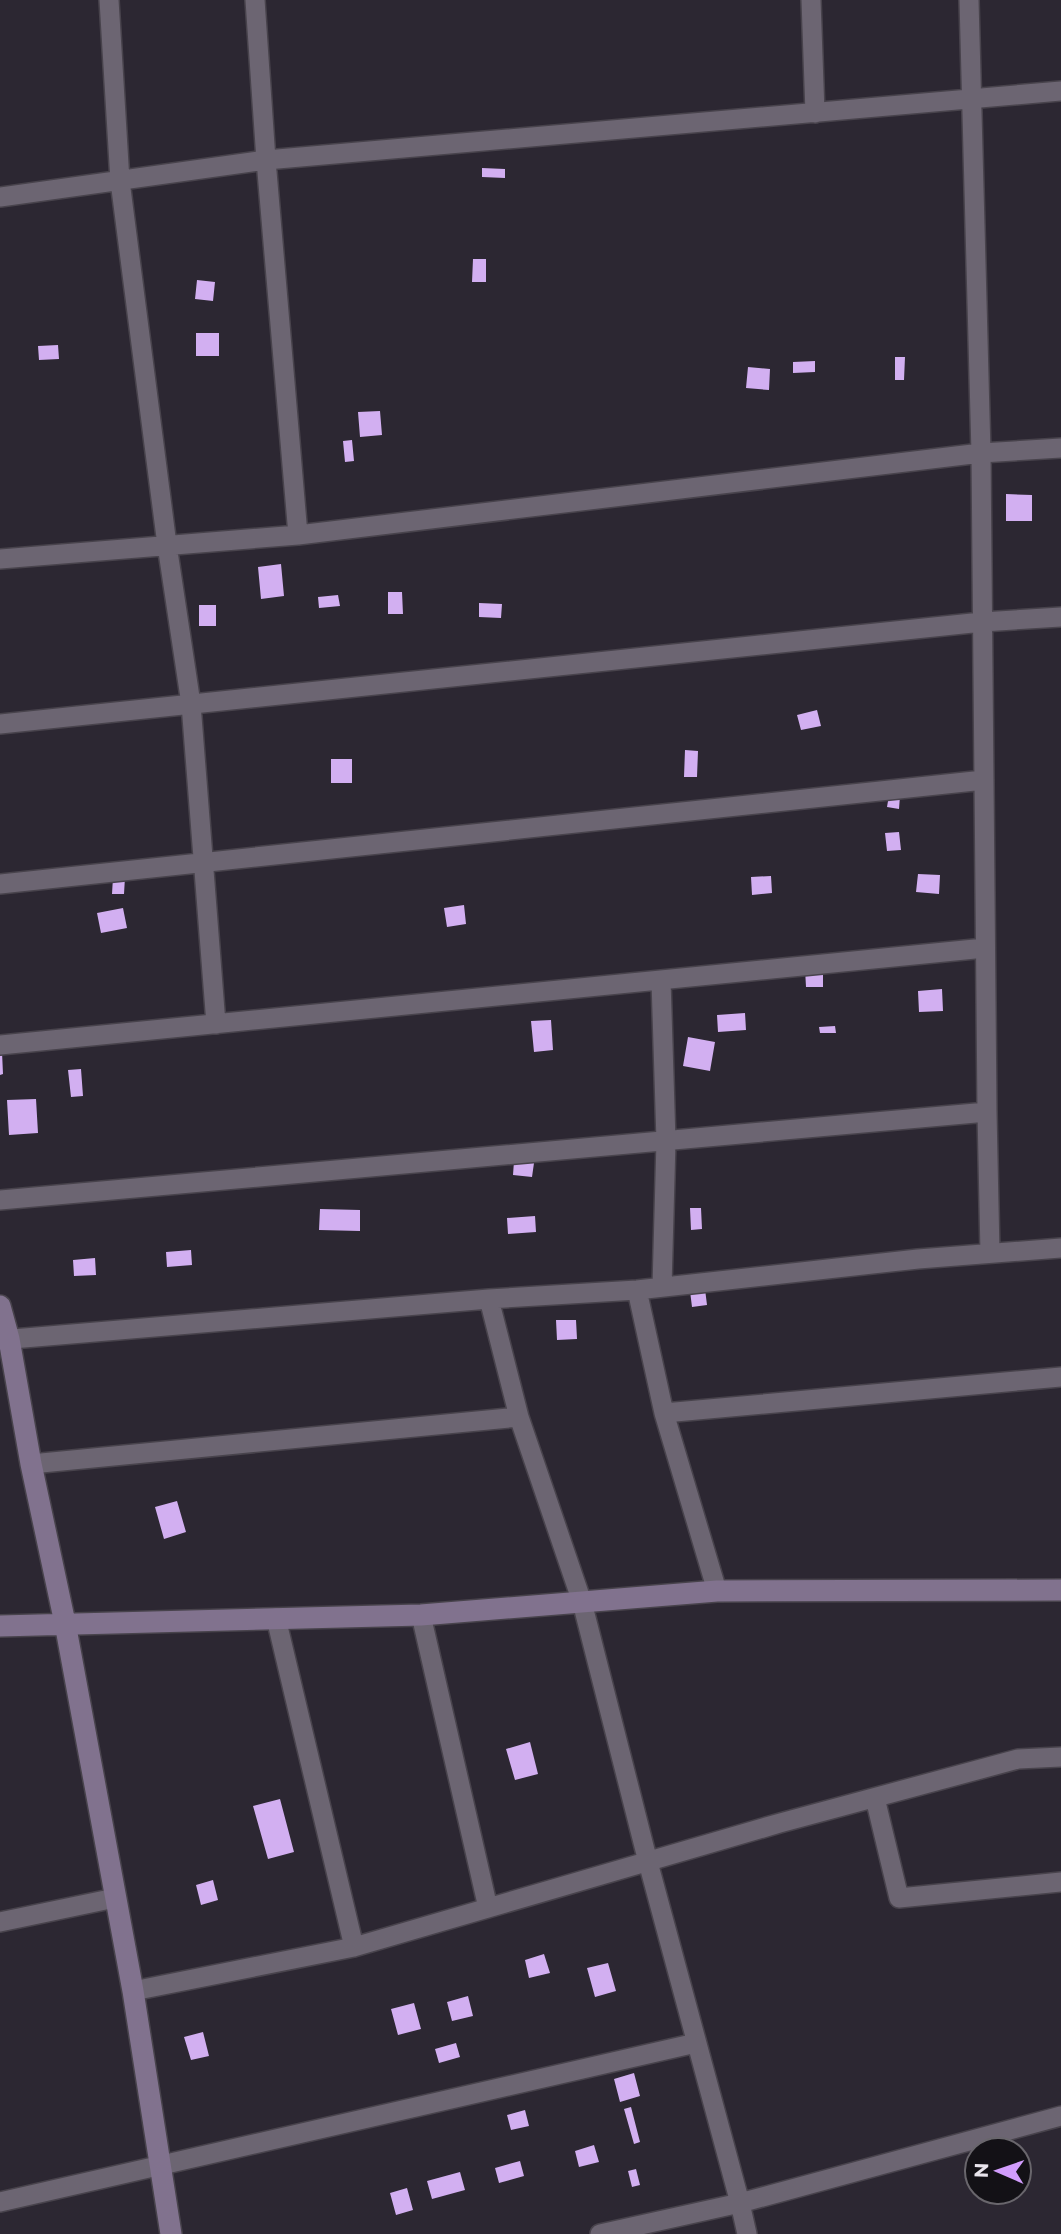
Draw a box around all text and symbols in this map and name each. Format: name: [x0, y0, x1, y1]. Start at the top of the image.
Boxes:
north arrow: [963, 2136, 1033, 2206]
text: N: [970, 2162, 993, 2179]

